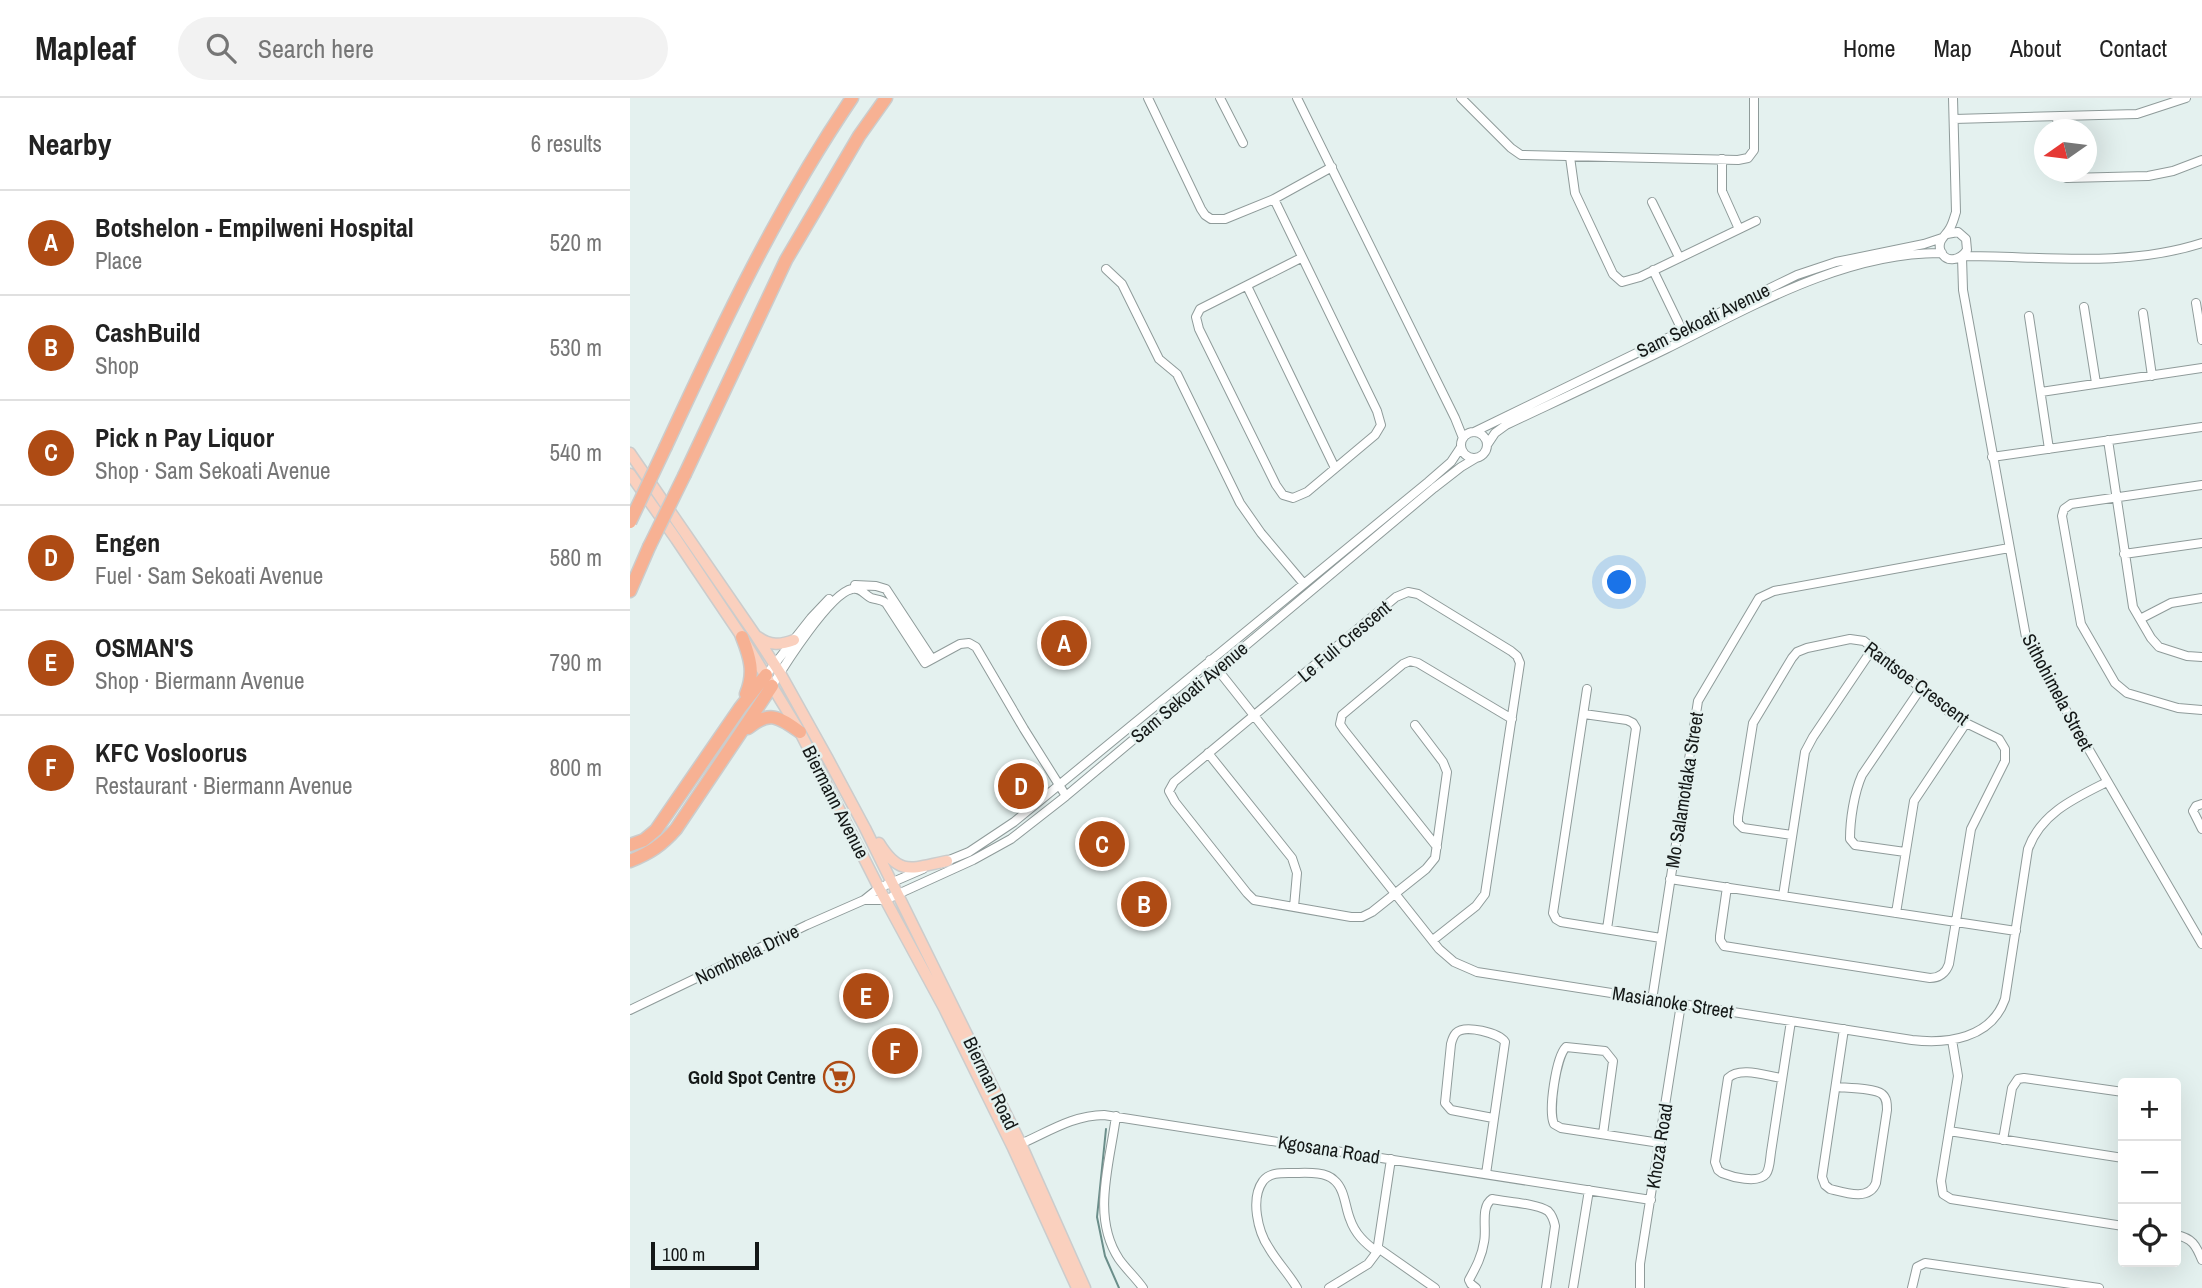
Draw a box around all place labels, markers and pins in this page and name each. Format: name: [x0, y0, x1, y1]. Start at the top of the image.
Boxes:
pin: A: [1041, 617, 1087, 669]
pin: D: [998, 760, 1044, 812]
pin: C: [1079, 818, 1125, 870]
pin: B: [1121, 878, 1167, 930]
pin: E: [843, 970, 889, 1022]
pin: F: [872, 1025, 918, 1077]
supermarket icon: Gold Spot Centre: [822, 1060, 856, 1094]
place label: Gold Spot Centre: [688, 1064, 816, 1090]

